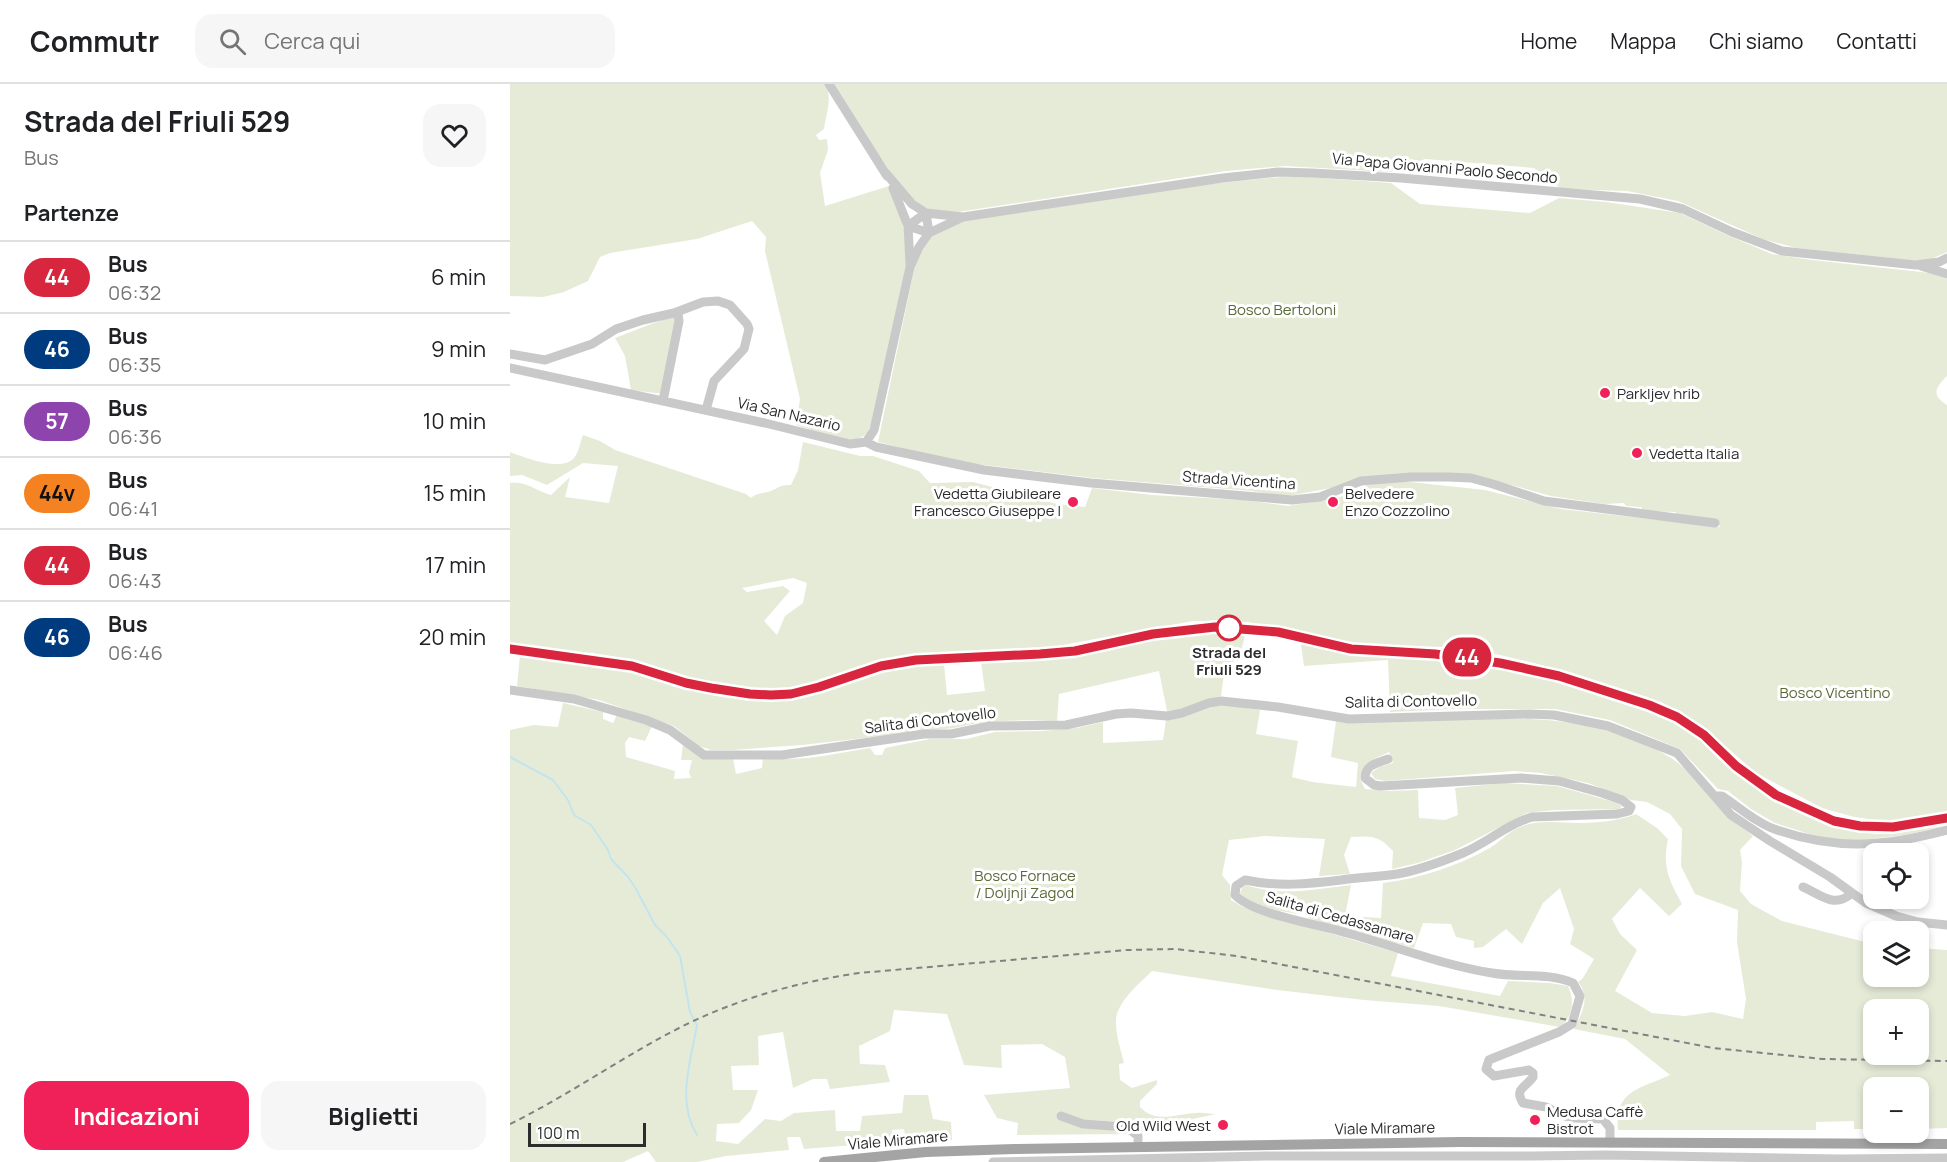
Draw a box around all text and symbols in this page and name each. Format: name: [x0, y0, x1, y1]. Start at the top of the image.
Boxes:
search box: [195, 14, 615, 68]
text: Commutr: [30, 22, 159, 60]
icon: search: [216, 25, 249, 58]
text: Cerca qui: [264, 26, 360, 56]
text: Home: [1520, 27, 1577, 55]
text: Mappa: [1610, 27, 1676, 55]
text: Chi siamo: [1709, 27, 1804, 55]
text: Contatti: [1837, 27, 1917, 55]
text: Strada del Friuli 529: [24, 102, 290, 140]
button: heart: [423, 104, 486, 167]
text: Bus: [24, 144, 59, 171]
street label: Via Papa Giovanni Paolo Secondo: [1331, 148, 1559, 188]
text: Partenze: [24, 198, 119, 228]
text: Bus: [108, 249, 148, 279]
text: 6 min: [431, 262, 486, 292]
text: 44: [44, 263, 70, 291]
text: 06:32: [108, 279, 161, 306]
park label: Bosco Bertoloni: [1228, 299, 1336, 320]
text: Bus: [108, 321, 148, 351]
text: 9 min: [431, 334, 486, 364]
text: 46: [44, 335, 70, 363]
text: 06:35: [108, 351, 161, 378]
place label: Parkljev hrib: [1617, 383, 1700, 404]
marker: Parkljev hrib: [1598, 386, 1612, 400]
street label: Via San Nazario: [735, 392, 843, 436]
text: Bus: [108, 393, 148, 423]
text: 10 min: [423, 406, 486, 436]
text: 57: [45, 407, 69, 435]
text: 06:36: [108, 423, 162, 450]
place label: Vedetta Italia: [1649, 443, 1739, 464]
marker: Vedetta Italia: [1630, 446, 1644, 460]
text: Bus: [108, 465, 148, 495]
street label: Strada Vicentina: [1182, 466, 1296, 494]
text: 15 min: [423, 478, 486, 508]
text: 44v: [39, 479, 75, 507]
place label: Vedetta Giubileare Francesco Giuseppe I: [914, 483, 1061, 521]
place label: Belvedere Enzo Cozzolino: [1345, 483, 1450, 521]
text: 06:41: [108, 495, 158, 522]
marker: Vedetta Giubileare Francesco Giuseppe I: [1066, 495, 1080, 509]
marker: Belvedere Enzo Cozzolino: [1326, 495, 1340, 509]
text: Bus: [108, 537, 148, 567]
text: 17 min: [425, 550, 486, 580]
text: 44: [44, 551, 70, 579]
text: 06:43: [108, 567, 161, 594]
text: Bus: [108, 609, 148, 639]
marker: Strada del Friuli 529: [1216, 615, 1242, 641]
text: 20 min: [419, 622, 486, 652]
text: 46: [44, 623, 70, 651]
line badge: 44: [1440, 638, 1494, 676]
text: 06:46: [108, 639, 163, 666]
place label: Strada del Friuli 529: [1192, 642, 1266, 680]
text: 44: [1454, 643, 1480, 671]
park label: Bosco Vicentino: [1780, 682, 1891, 703]
street label: Salita di Contovello: [1345, 689, 1477, 713]
street label: Salita di Contovello: [863, 702, 997, 738]
map controls: [1863, 843, 1929, 1143]
button: locate: [1863, 843, 1929, 909]
park label: Bosco Fornace / Doljnji Zagod: [974, 865, 1076, 903]
street label: Salita di Cedassamare: [1263, 886, 1417, 948]
button: layers: [1863, 921, 1929, 987]
button: +: [1863, 999, 1929, 1065]
button: −: [1863, 1077, 1929, 1143]
button: Indicazioni: [24, 1081, 249, 1150]
button: Biglietti: [261, 1081, 486, 1150]
place label: Medusa Caffè Bistrot: [1547, 1101, 1643, 1139]
marker: Medusa Caffè Bistrot: [1528, 1113, 1542, 1127]
place label: Old Wild West: [1116, 1115, 1211, 1136]
street label: Viale Miramare: [1335, 1117, 1436, 1139]
marker: Old Wild West: [1216, 1118, 1230, 1132]
scale bar: [528, 1120, 646, 1148]
text: 100 m: [537, 1122, 580, 1144]
street label: Viale Miramare: [847, 1125, 949, 1155]

